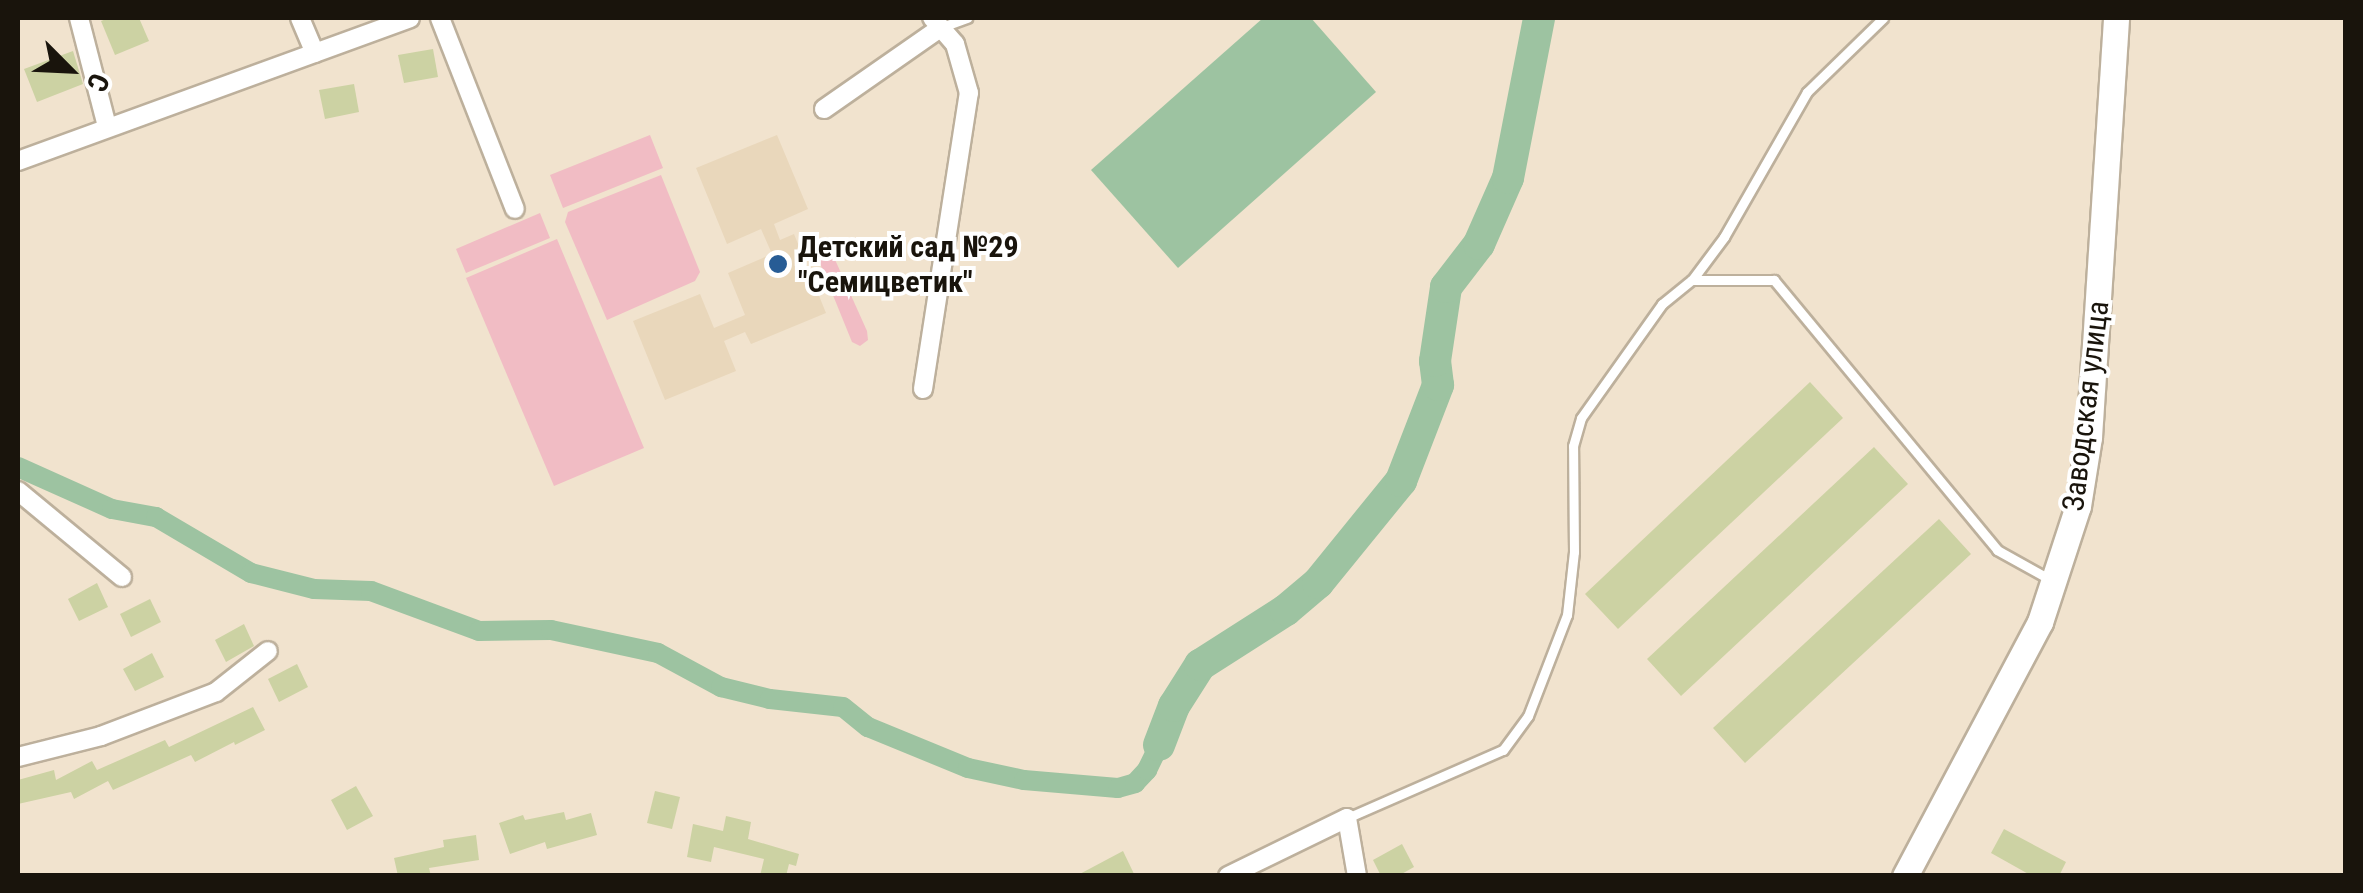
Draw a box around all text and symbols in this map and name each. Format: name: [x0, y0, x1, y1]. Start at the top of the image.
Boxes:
north arrow: [20, 20, 120, 120]
text: С: [80, 68, 116, 96]
place label: Детский сад №29 "Семицветик": [798, 229, 1019, 300]
marker: Детский сад №29 "Семицветик": [767, 253, 789, 275]
street label: Заводская улица: [2055, 299, 2117, 513]

